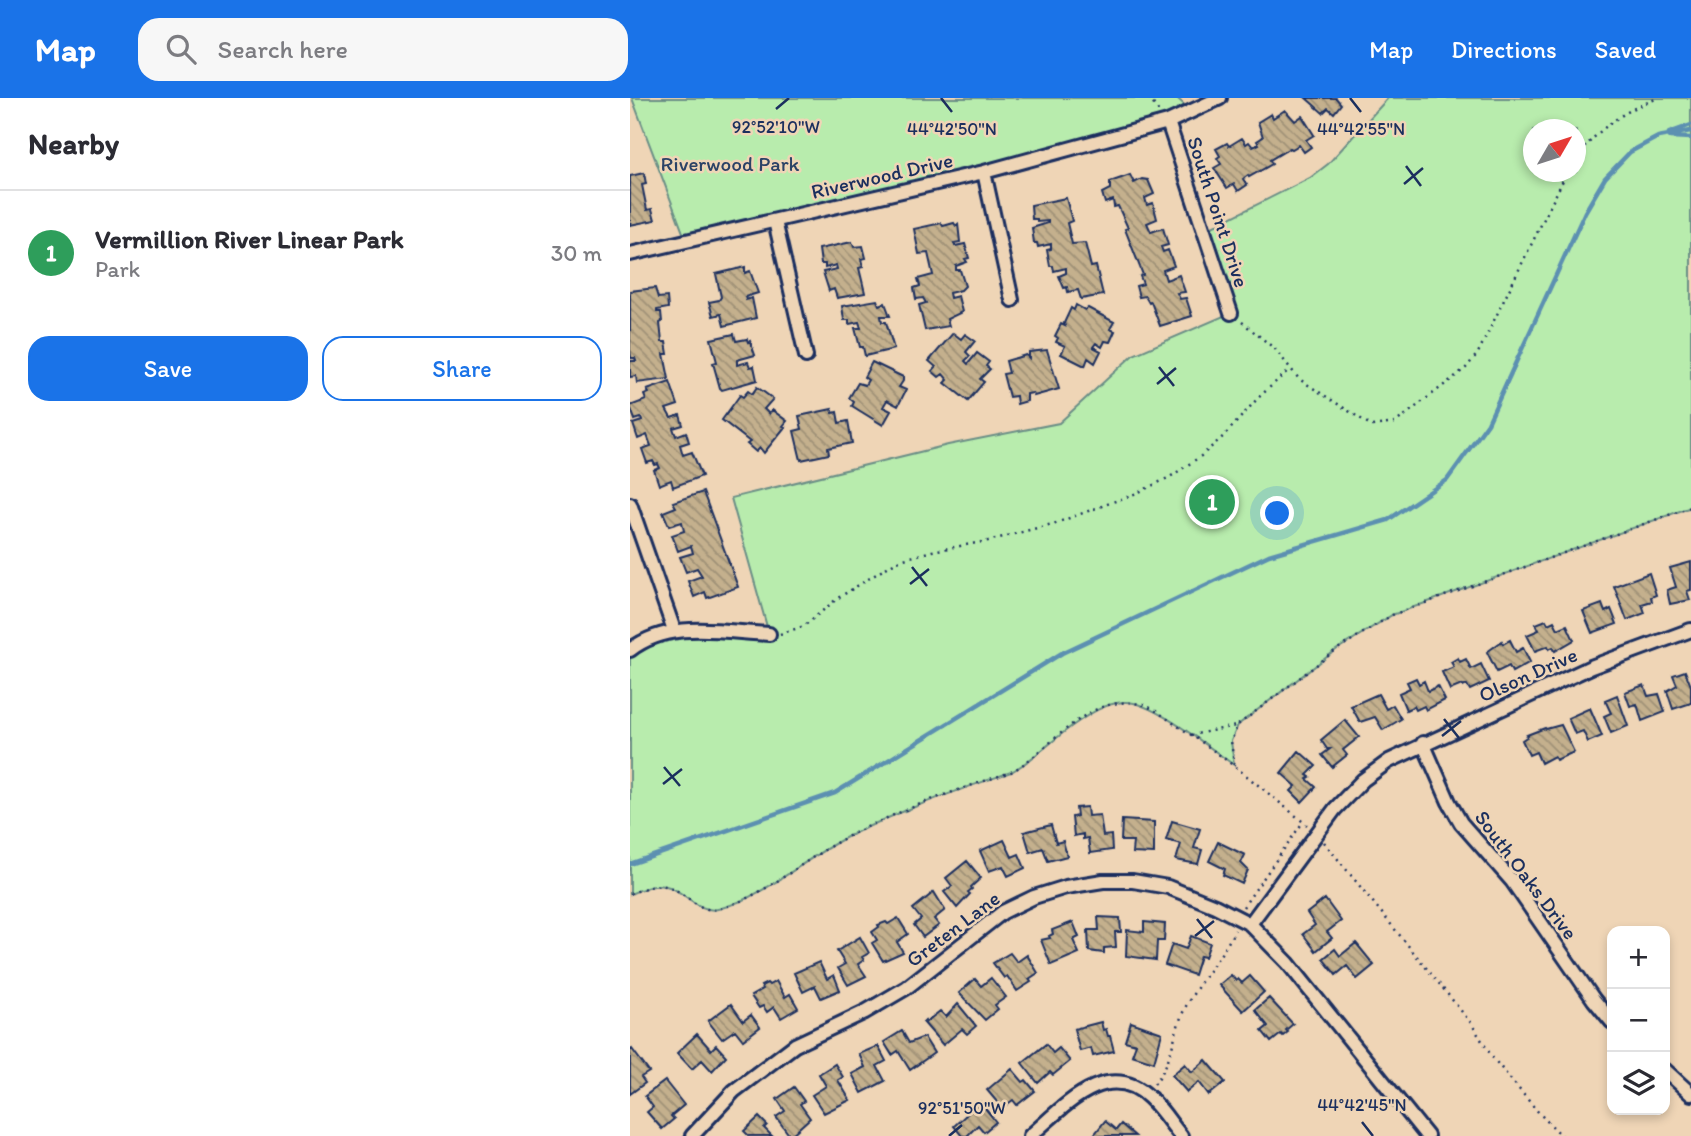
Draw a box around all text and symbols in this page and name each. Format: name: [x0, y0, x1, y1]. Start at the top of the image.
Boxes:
search box: [138, 18, 628, 81]
text: Map: [35, 30, 96, 69]
icon: search: [162, 30, 200, 68]
text: Search here: [218, 33, 348, 65]
text: Map: [1369, 35, 1413, 64]
text: Directions: [1451, 35, 1557, 64]
text: Saved: [1595, 35, 1656, 64]
text: 92°52'10"W: [732, 116, 820, 138]
text: 44°42'50"N: [907, 118, 997, 140]
text: 44°42'55"N: [1317, 118, 1405, 140]
north arrow: [1523, 119, 1586, 182]
text: Nearby: [28, 125, 119, 162]
street label: South Point Drive: [1182, 133, 1255, 290]
street label: Riverwood Drive: [809, 147, 955, 204]
park label: Riverwood Park: [661, 151, 800, 176]
text: Vermillion River Linear Park: [95, 223, 404, 255]
text: 1: [46, 239, 56, 267]
text: 30 m: [551, 239, 602, 267]
text: Park: [95, 255, 140, 283]
button: Save: [28, 336, 308, 401]
button: Share: [322, 336, 602, 401]
pin: 1: [1189, 476, 1235, 528]
your location: [1260, 496, 1294, 530]
street label: Olson Drive: [1475, 642, 1581, 707]
street label: South Oaks Drive: [1470, 805, 1583, 944]
street label: Greten Lane: [901, 885, 1004, 972]
map controls: [1607, 926, 1670, 1115]
button: +: [1607, 926, 1670, 989]
button: −: [1607, 989, 1670, 1052]
button: layers: [1607, 1052, 1670, 1115]
text: 44°42'45"N: [1317, 1094, 1407, 1116]
text: 92°51'50"W: [918, 1097, 1006, 1119]

